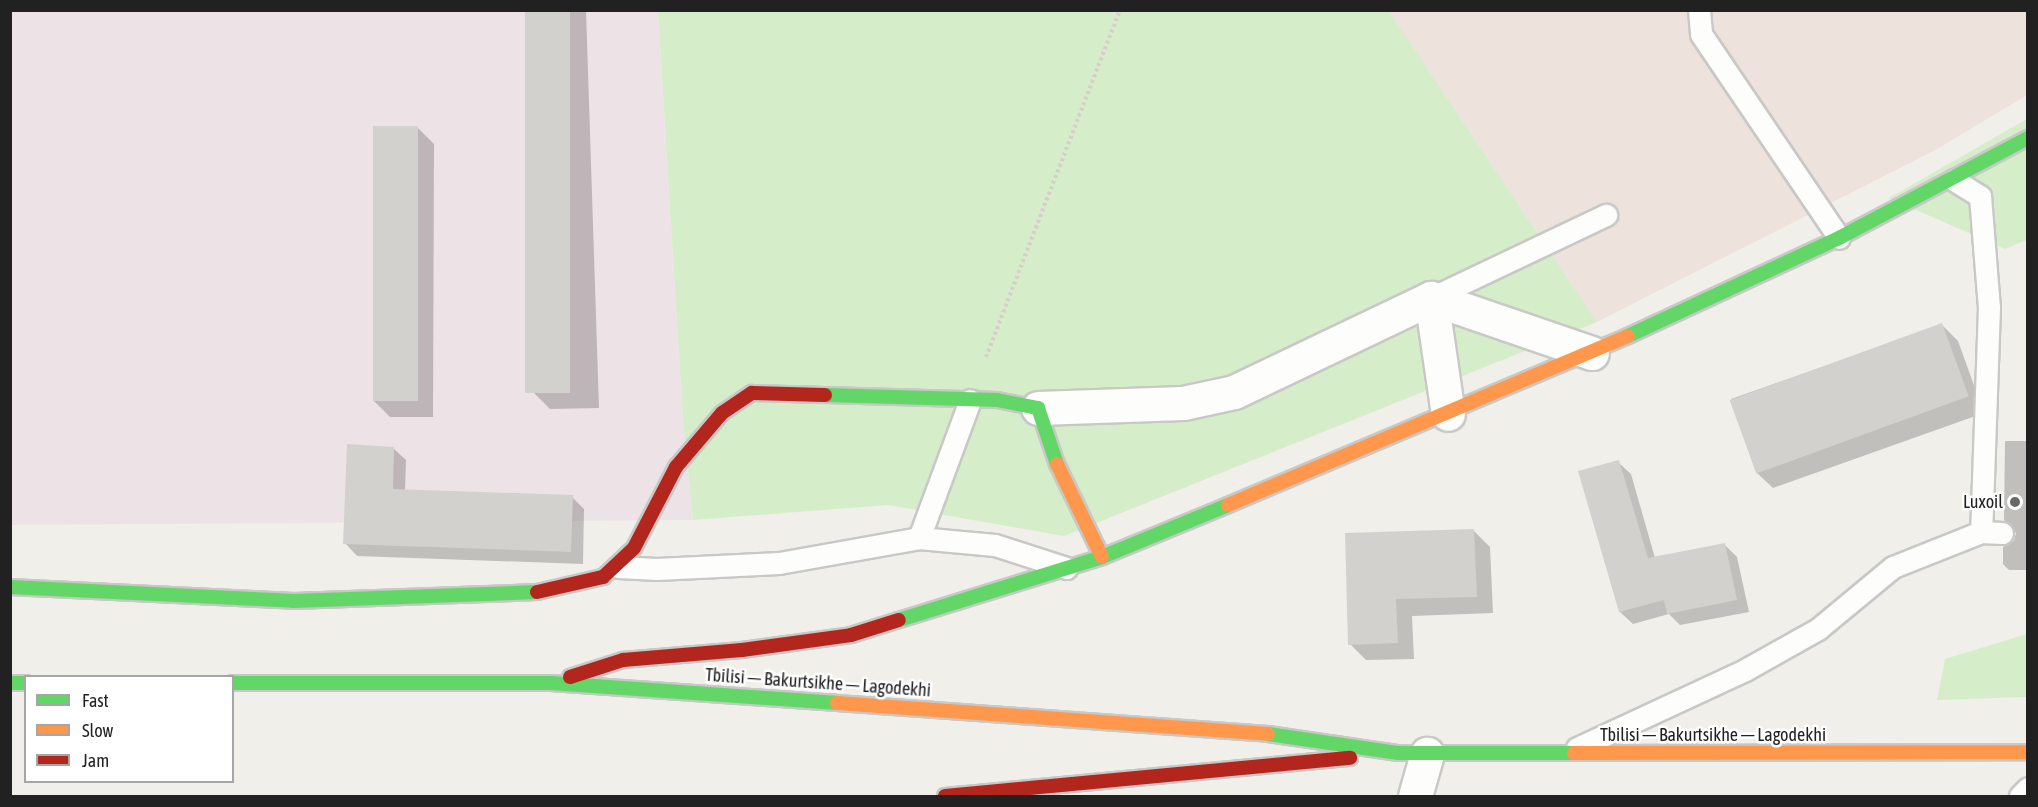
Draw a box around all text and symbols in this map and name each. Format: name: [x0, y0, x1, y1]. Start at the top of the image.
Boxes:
place label: Luxoil: [1963, 491, 2003, 513]
marker: Luxoil: [2008, 495, 2022, 509]
street label: Tbilisi — Bakurtsikhe — Lagodekhi: [704, 664, 932, 702]
legend: [24, 675, 234, 783]
text: Fast: [82, 690, 109, 711]
text: Slow: [82, 720, 113, 741]
street label: Tbilisi — Bakurtsikhe — Lagodekhi: [1600, 724, 1826, 746]
text: Jam: [82, 750, 109, 771]

